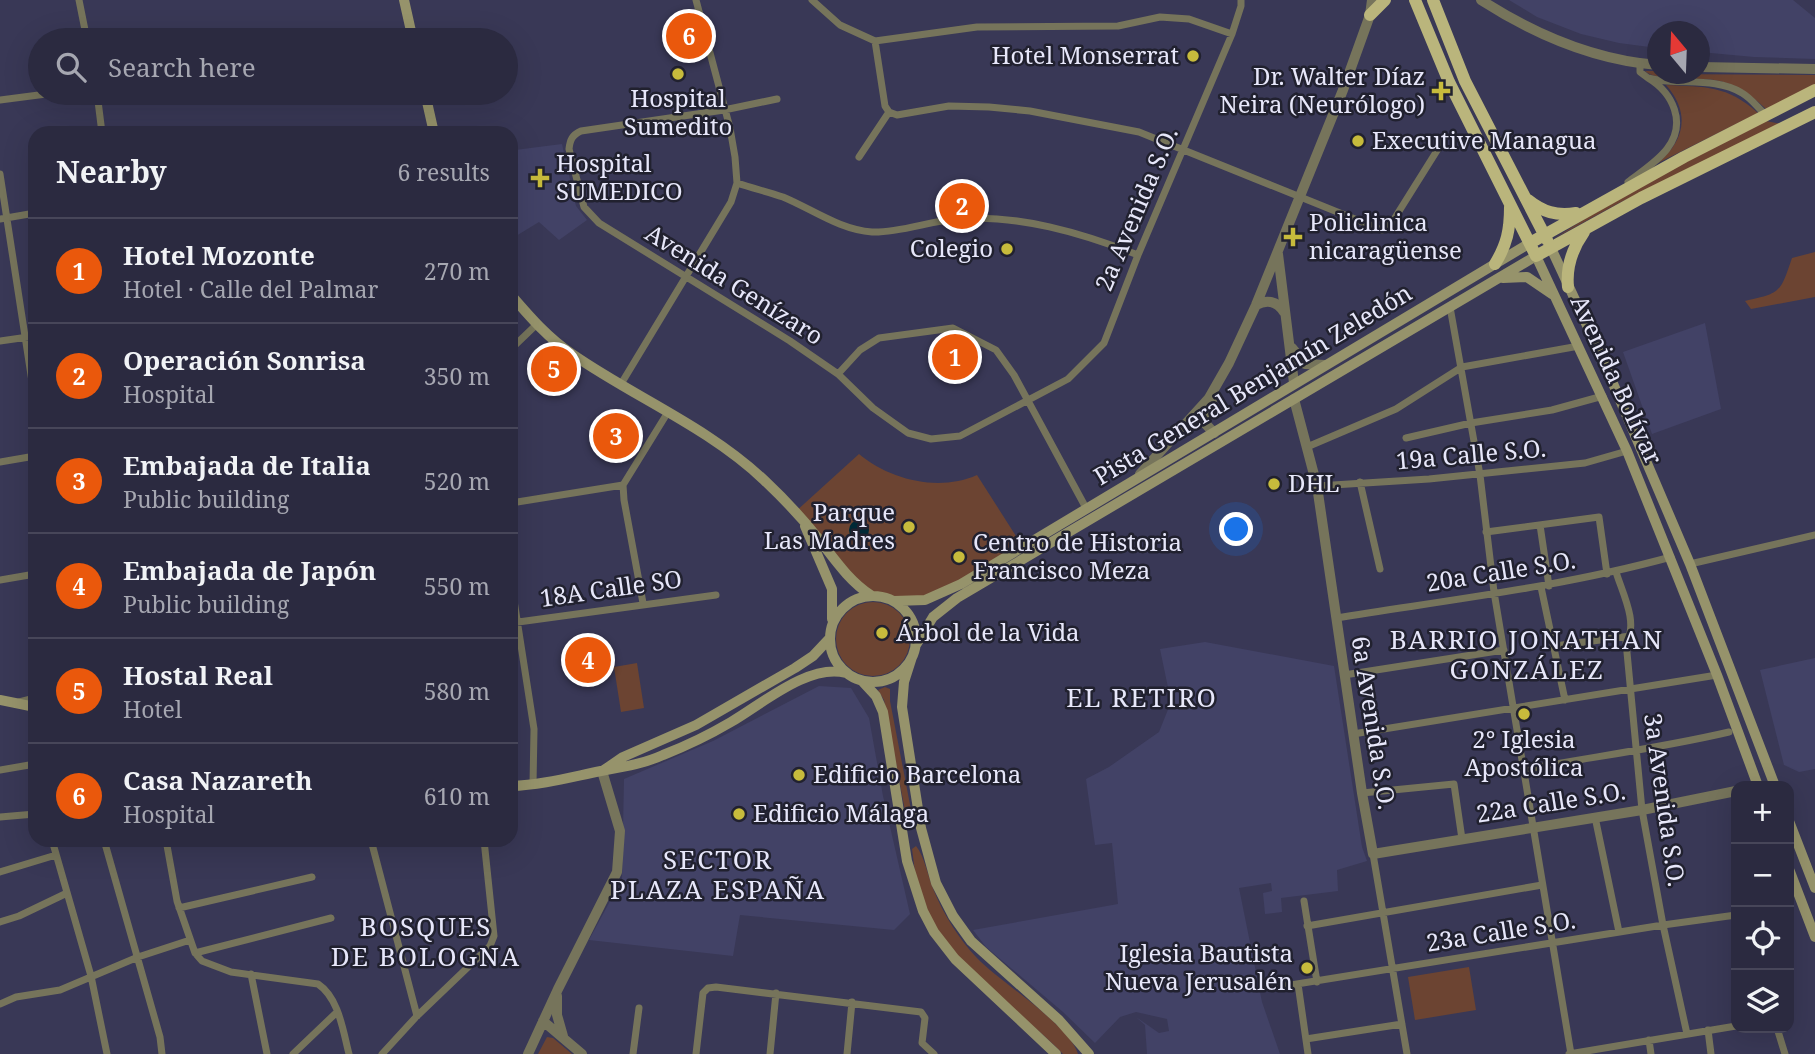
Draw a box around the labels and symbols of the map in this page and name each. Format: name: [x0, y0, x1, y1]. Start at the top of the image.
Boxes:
pin: 6: [666, 10, 712, 62]
north arrow: [1647, 21, 1710, 84]
place label: Hotel Monserrat: [992, 38, 1179, 71]
marker: Hotel Monserrat: [1185, 48, 1201, 64]
place label: Dr. Walter Díaz Neira (Neurólogo): [1219, 59, 1425, 120]
marker: Hospital Sumedito: [670, 66, 686, 82]
place label: Hospital Sumedito: [624, 81, 732, 142]
marker: Dr. Walter Díaz Neira (Neurólogo): [1431, 81, 1451, 101]
street label: 2a Avenida S.O.: [1086, 121, 1185, 295]
place label: Executive Managua: [1372, 123, 1597, 156]
marker: Executive Managua: [1350, 133, 1366, 149]
place label: Hospital SUMEDICO: [556, 146, 683, 207]
marker: Hospital SUMEDICO: [530, 168, 550, 188]
pin: 2: [939, 180, 985, 232]
place label: Policlinica nicaragüense: [1309, 205, 1462, 266]
street label: Avenida Genízaro: [640, 216, 830, 352]
marker: Policlinica nicaragüense: [1283, 227, 1303, 247]
place label: Colegio: [910, 231, 993, 264]
marker: Colegio: [999, 241, 1015, 257]
street label: Pista General Benjamín Zeledón: [1087, 275, 1417, 492]
street label: Avenida Bolívar: [1564, 289, 1671, 469]
pin: 1: [932, 331, 978, 383]
pin: 5: [531, 343, 577, 395]
pin: 3: [593, 410, 639, 462]
street label: 19a Calle S.O.: [1394, 431, 1547, 477]
place label: DHL: [1288, 466, 1339, 499]
marker: DHL: [1266, 476, 1282, 492]
place label: Parque Las Madres: [764, 495, 895, 556]
your location: [1219, 512, 1253, 546]
marker: Parque Las Madres: [901, 519, 917, 535]
place label: Centro de Historia Francisco Meza: [973, 525, 1182, 586]
street label: 20a Calle S.O.: [1424, 542, 1578, 599]
marker: Centro de Historia Francisco Meza: [951, 549, 967, 565]
street label: 18A Calle SO: [538, 561, 684, 614]
place label: Árbol de la Vida: [896, 615, 1080, 648]
district label: BARRIO JONATHAN GONZÁLEZ: [1390, 621, 1664, 687]
marker: Árbol de la Vida: [874, 625, 890, 641]
pin: 4: [565, 634, 611, 686]
street label: 6a Avenida S.O.: [1345, 634, 1404, 812]
district label: EL RETIRO: [1066, 679, 1218, 715]
marker: 2° Iglesia Apostólica: [1516, 706, 1532, 722]
street label: 3a Avenida S.O.: [1637, 711, 1694, 889]
place label: 2° Iglesia Apostólica: [1464, 722, 1584, 783]
place label: Edificio Barcelona: [813, 757, 1021, 790]
marker: Edificio Barcelona: [791, 767, 807, 783]
street label: 22a Calle S.O.: [1474, 773, 1628, 830]
place label: Edificio Málaga: [753, 796, 929, 829]
marker: Edificio Málaga: [731, 806, 747, 822]
district label: SECTOR PLAZA ESPAÑA: [610, 841, 826, 907]
street label: 23a Calle S.O.: [1424, 902, 1578, 959]
district label: BOSQUES DE BOLOGNA: [331, 908, 521, 974]
place label: Iglesia Bautista Nueva Jerusalén: [1105, 936, 1293, 997]
marker: Iglesia Bautista Nueva Jerusalén: [1299, 960, 1315, 976]

